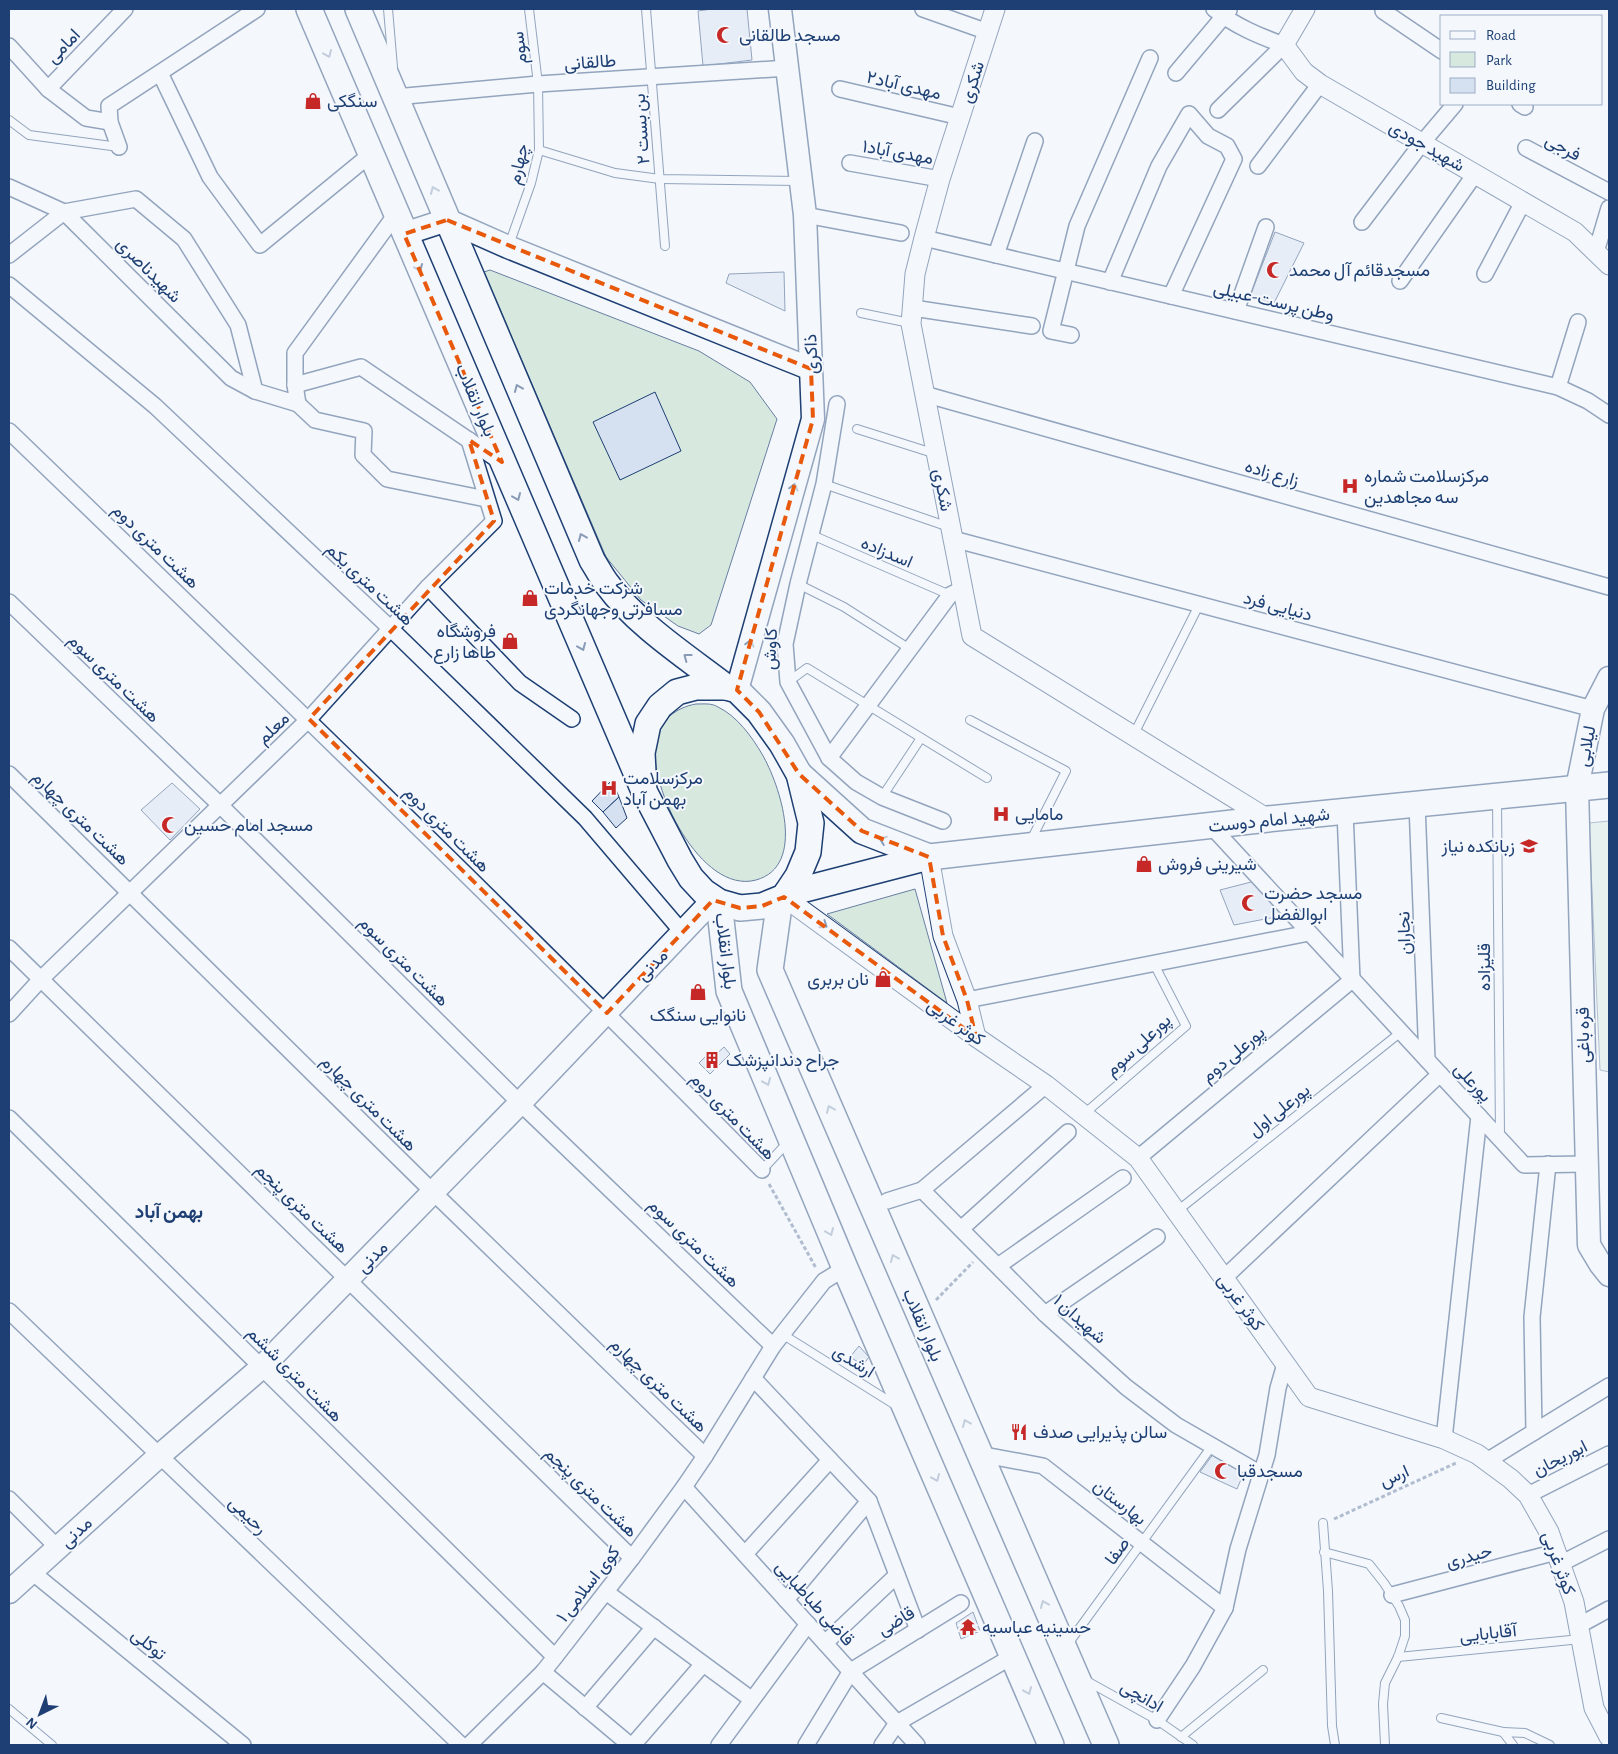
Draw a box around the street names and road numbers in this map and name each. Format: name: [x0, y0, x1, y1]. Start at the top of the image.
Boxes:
street label: امامی: [43, 26, 85, 68]
street label: سوم: [509, 30, 533, 65]
street label: طالقانی: [563, 52, 617, 75]
street label: شکری: [958, 59, 989, 106]
street label: مهدی آباد۲: [864, 68, 943, 104]
street label: بن بست ۲: [631, 93, 654, 165]
street label: شهید جودی: [1385, 118, 1467, 176]
street label: فرجی: [1541, 131, 1583, 166]
street label: مهدی آباد۱: [861, 137, 935, 169]
street label: چهارم: [506, 142, 534, 187]
street label: شهید‌ناصری: [112, 235, 184, 307]
street label: وطن پرست-عبیلی: [1211, 279, 1336, 327]
street label: ذاکری: [802, 333, 823, 374]
street label: بلوار انقلاب: [451, 361, 498, 440]
street label: زارع زاده: [1242, 458, 1301, 492]
street label: شکری: [928, 467, 955, 513]
street label: هشت متری دوم: [107, 501, 202, 594]
street label: اسدزاده: [858, 534, 915, 573]
street label: هشت متری یکم: [321, 540, 417, 631]
street label: دنیایی فرد: [1241, 589, 1314, 626]
street label: کاوش: [761, 628, 782, 671]
street label: هشت متری سوم: [63, 631, 162, 728]
street label: معلم: [254, 709, 295, 749]
street label: لیلابی: [1574, 724, 1601, 768]
street label: هشت متری چهارم: [27, 768, 132, 871]
street label: هشت متری دوم: [398, 783, 493, 878]
street label: شهید امام دوست: [1208, 806, 1331, 838]
street label: نجاران: [1395, 911, 1416, 955]
street label: بلوار انقلاب: [710, 912, 739, 991]
street label: هشت متری سوم: [353, 913, 452, 1012]
street label: قلیزاده: [1476, 943, 1495, 991]
street label: مدنی: [634, 947, 672, 986]
street label: کوثر غربی: [923, 996, 987, 1050]
street label: قره باغی: [1575, 1007, 1594, 1063]
street label: پورعلی سوم: [1103, 1011, 1176, 1082]
street label: پورعلی دوم: [1199, 1023, 1270, 1088]
street label: هشت متری چهارم: [316, 1052, 420, 1156]
street label: پورعلی: [1448, 1060, 1495, 1107]
street label: هشت متری دوم: [685, 1070, 778, 1165]
street label: پورعلی اول: [1246, 1081, 1315, 1142]
street label: هشت متری پنجم: [250, 1160, 351, 1259]
street label: هشت متری سوم: [643, 1196, 742, 1293]
street label: مدنی: [354, 1239, 392, 1278]
street label: کوثر غربی: [1213, 1271, 1267, 1335]
street label: بلوار انقلاب: [898, 1286, 945, 1365]
street label: شهیدان ۱: [1049, 1292, 1109, 1349]
street label: هشت متری ششم: [242, 1323, 346, 1427]
street label: هشت متری چهارم: [605, 1335, 710, 1438]
street label: ارشدی: [829, 1342, 877, 1382]
street label: ابوریحان: [1530, 1438, 1591, 1481]
street label: هشت متری پنجم: [539, 1444, 640, 1543]
street label: ارس: [1377, 1463, 1412, 1492]
street label: بهارستان: [1089, 1477, 1149, 1530]
street label: رحیمی: [224, 1493, 270, 1539]
street label: مدنی: [57, 1514, 97, 1552]
street label: کوثر غربی: [1537, 1529, 1578, 1598]
street label: صفا: [1102, 1535, 1134, 1569]
street label: حیدری: [1444, 1542, 1495, 1573]
street label: کوی اسلامی ۱: [554, 1543, 625, 1627]
street label: قاضی طباطبایی: [771, 1558, 857, 1650]
street label: قاضی: [875, 1604, 919, 1641]
street label: آقابابایی: [1458, 1621, 1520, 1647]
street label: توکلی: [127, 1626, 169, 1665]
street label: ادانچی: [1116, 1678, 1166, 1718]

